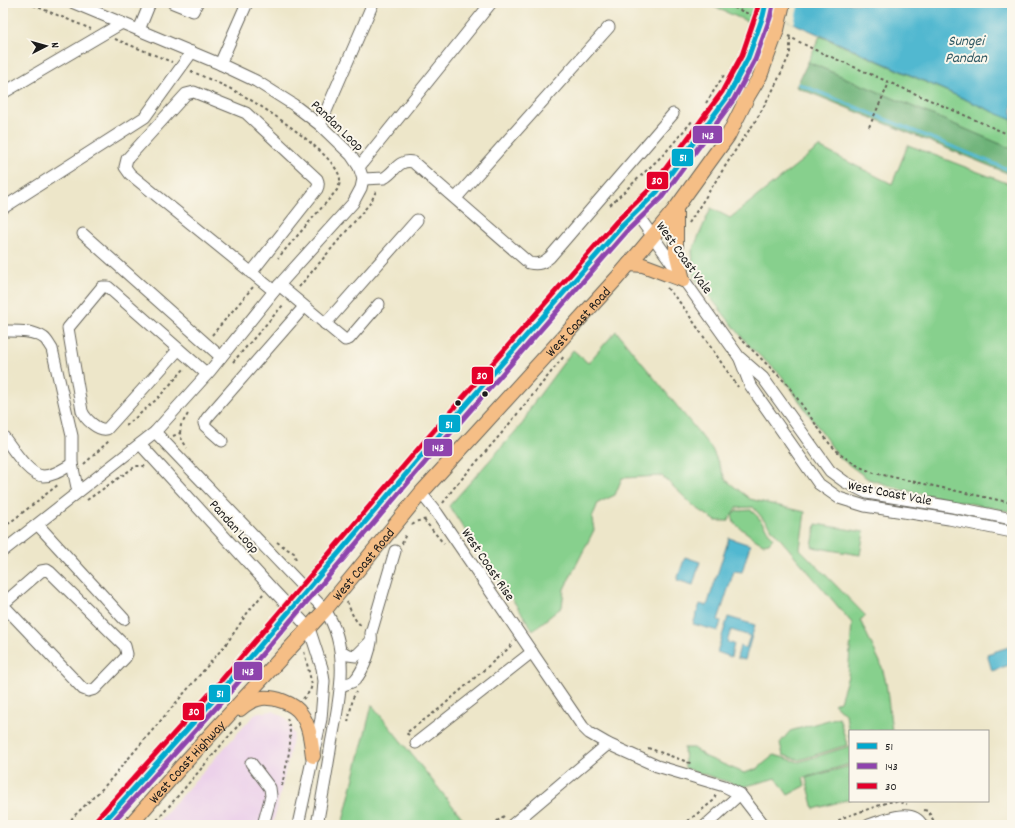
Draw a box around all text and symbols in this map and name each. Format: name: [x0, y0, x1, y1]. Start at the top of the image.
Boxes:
north arrow: [26, 26, 66, 66]
water label: Sungei Pandan: [945, 31, 988, 70]
text: N: [46, 42, 62, 49]
street label: Pandan Loop: [306, 96, 368, 157]
line badge: 143: [692, 125, 723, 144]
text: 143: [702, 129, 714, 145]
line badge: 51: [671, 148, 694, 167]
text: 51: [679, 151, 687, 167]
line badge: 30: [646, 171, 669, 190]
text: 30: [652, 174, 662, 190]
street label: West Coast Vale: [650, 218, 717, 299]
street label: West Coast Road: [542, 283, 616, 362]
line badge: 30: [471, 366, 494, 385]
text: 30: [477, 369, 487, 385]
unlabelled marker: [480, 389, 490, 399]
unlabelled marker: [453, 398, 463, 408]
line badge: 51: [438, 414, 461, 433]
text: 51: [445, 418, 453, 434]
line badge: 143: [423, 438, 453, 457]
text: 143: [432, 441, 444, 457]
street label: West Coast Vale: [846, 476, 933, 512]
street label: Pandan Loop: [204, 496, 263, 559]
street label: West Coast Road: [329, 524, 400, 606]
street label: West Coast Rise: [456, 525, 519, 605]
line badge: 143: [233, 661, 263, 681]
text: 143: [242, 665, 254, 681]
line badge: 51: [208, 684, 231, 703]
text: 51: [216, 687, 224, 703]
line badge: 30: [182, 702, 205, 721]
text: 30: [189, 705, 199, 721]
street label: West Coast Highway: [145, 716, 231, 809]
legend: [849, 730, 989, 802]
text: 51: [885, 739, 893, 756]
text: 143: [885, 759, 898, 776]
text: 30: [885, 779, 897, 796]

